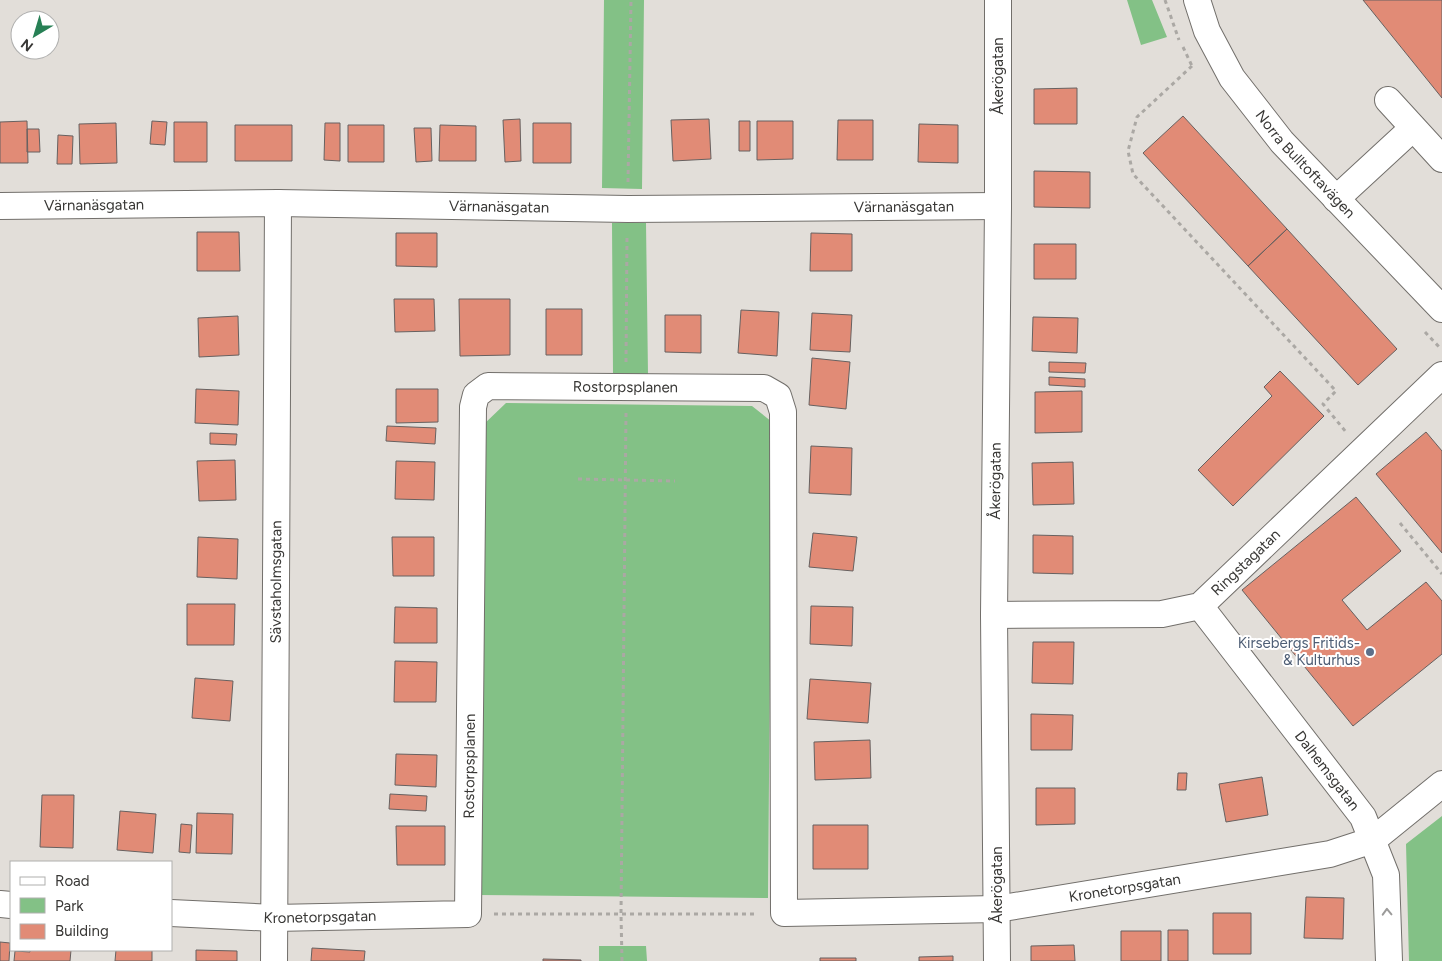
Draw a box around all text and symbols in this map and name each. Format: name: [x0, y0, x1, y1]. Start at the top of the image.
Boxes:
north arrow: [10, 10, 60, 60]
text: N: [18, 35, 37, 55]
street label: Åkerögatan: [989, 37, 1007, 115]
street label: Norra Bulltoftavägen: [1252, 107, 1359, 222]
street label: Värnanäsgatan: [44, 195, 144, 215]
street label: Värnanäsgatan: [449, 197, 549, 217]
street label: Värnanäsgatan: [854, 197, 954, 216]
street label: Rostorpsplanen: [573, 378, 678, 396]
street label: Åkerögatan: [986, 442, 1005, 520]
street label: Sävstaholmsgatan: [267, 520, 285, 644]
street label: Ringstagatan: [1207, 525, 1284, 599]
place label: Kirsebergs Fritids- & Kulturhus: [1238, 634, 1360, 669]
marker: Kirsebergs Fritids- & Kulturhus: [1364, 646, 1376, 658]
street label: Rostorpsplanen: [460, 713, 479, 819]
street label: Dalhemsgatan: [1291, 727, 1364, 814]
street label: Åkerögatan: [988, 846, 1006, 924]
legend: [10, 861, 172, 951]
street label: Kronetorpsgatan: [1068, 870, 1182, 906]
text: Road: [55, 872, 90, 890]
text: Park: [55, 897, 84, 915]
street label: Kronetorpsgatan: [263, 907, 377, 927]
one-way arrow: [1382, 908, 1392, 916]
text: Building: [55, 922, 109, 940]

